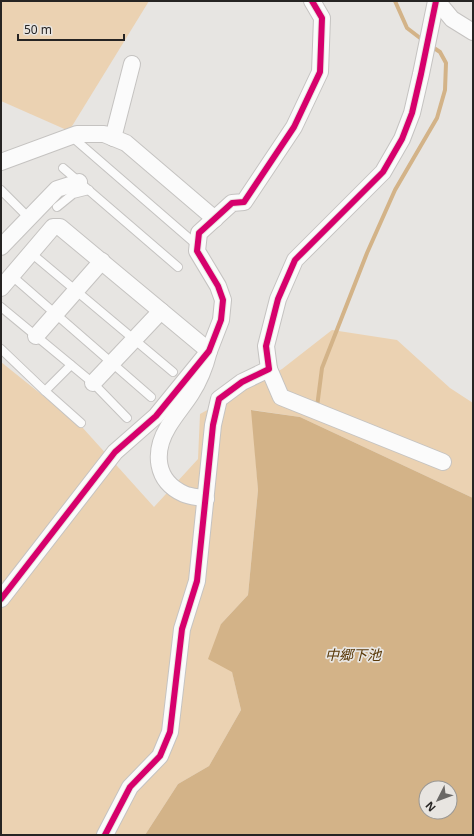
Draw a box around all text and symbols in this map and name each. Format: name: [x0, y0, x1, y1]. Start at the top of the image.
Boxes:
scale bar: [18, 16, 124, 42]
text: 50 m: [24, 21, 52, 38]
water label: 中郷下池: [325, 645, 383, 664]
north arrow: [418, 780, 458, 820]
text: N: [422, 799, 439, 815]

